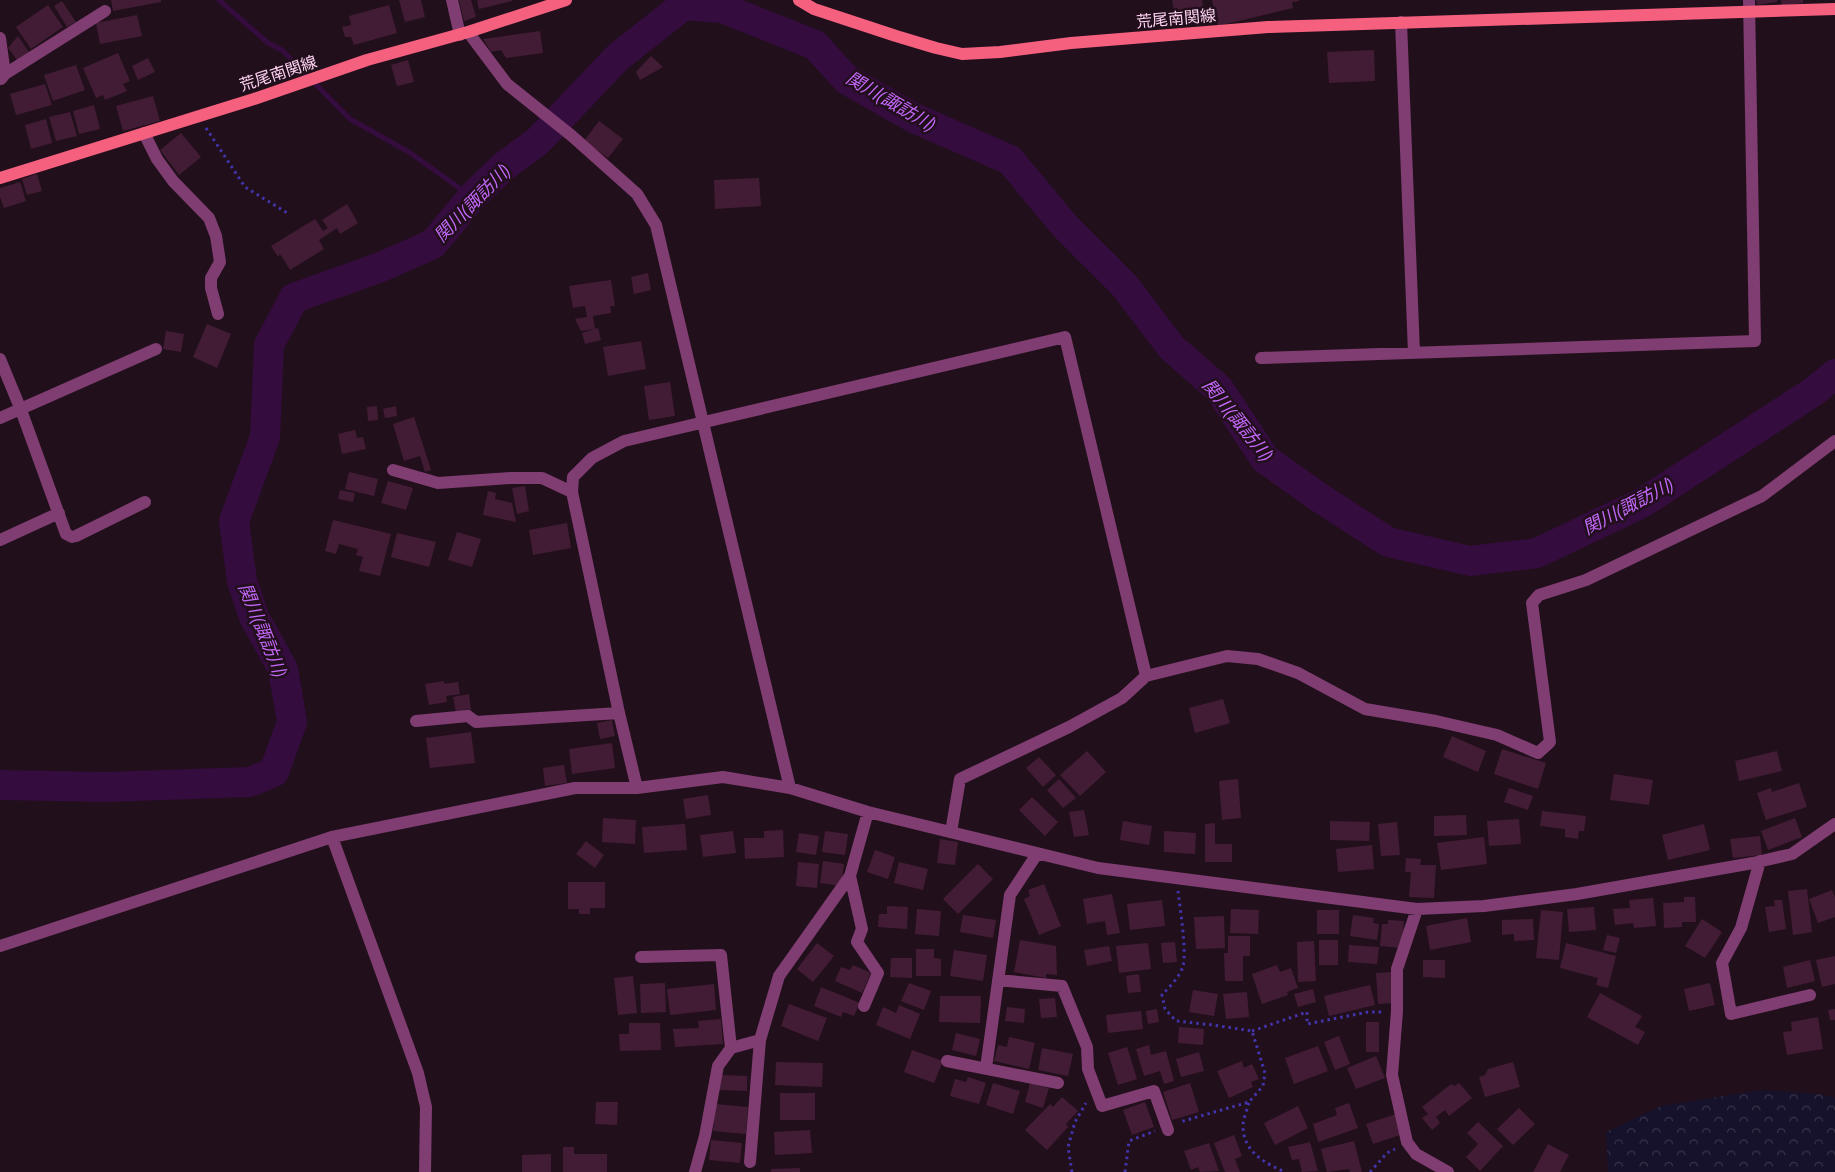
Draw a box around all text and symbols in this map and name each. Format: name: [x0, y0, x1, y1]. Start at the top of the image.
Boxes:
street label: 荒尾南関線: [1135, 5, 1217, 31]
street label: 荒尾南関線: [237, 51, 319, 95]
water label: 関川(諏訪川): [842, 66, 940, 136]
water label: 関川(諏訪川): [429, 159, 515, 247]
water label: 関川(諏訪川): [1198, 374, 1278, 466]
water label: 関川(諏訪川): [1579, 472, 1677, 540]
water label: 関川(諏訪川): [234, 580, 292, 680]

